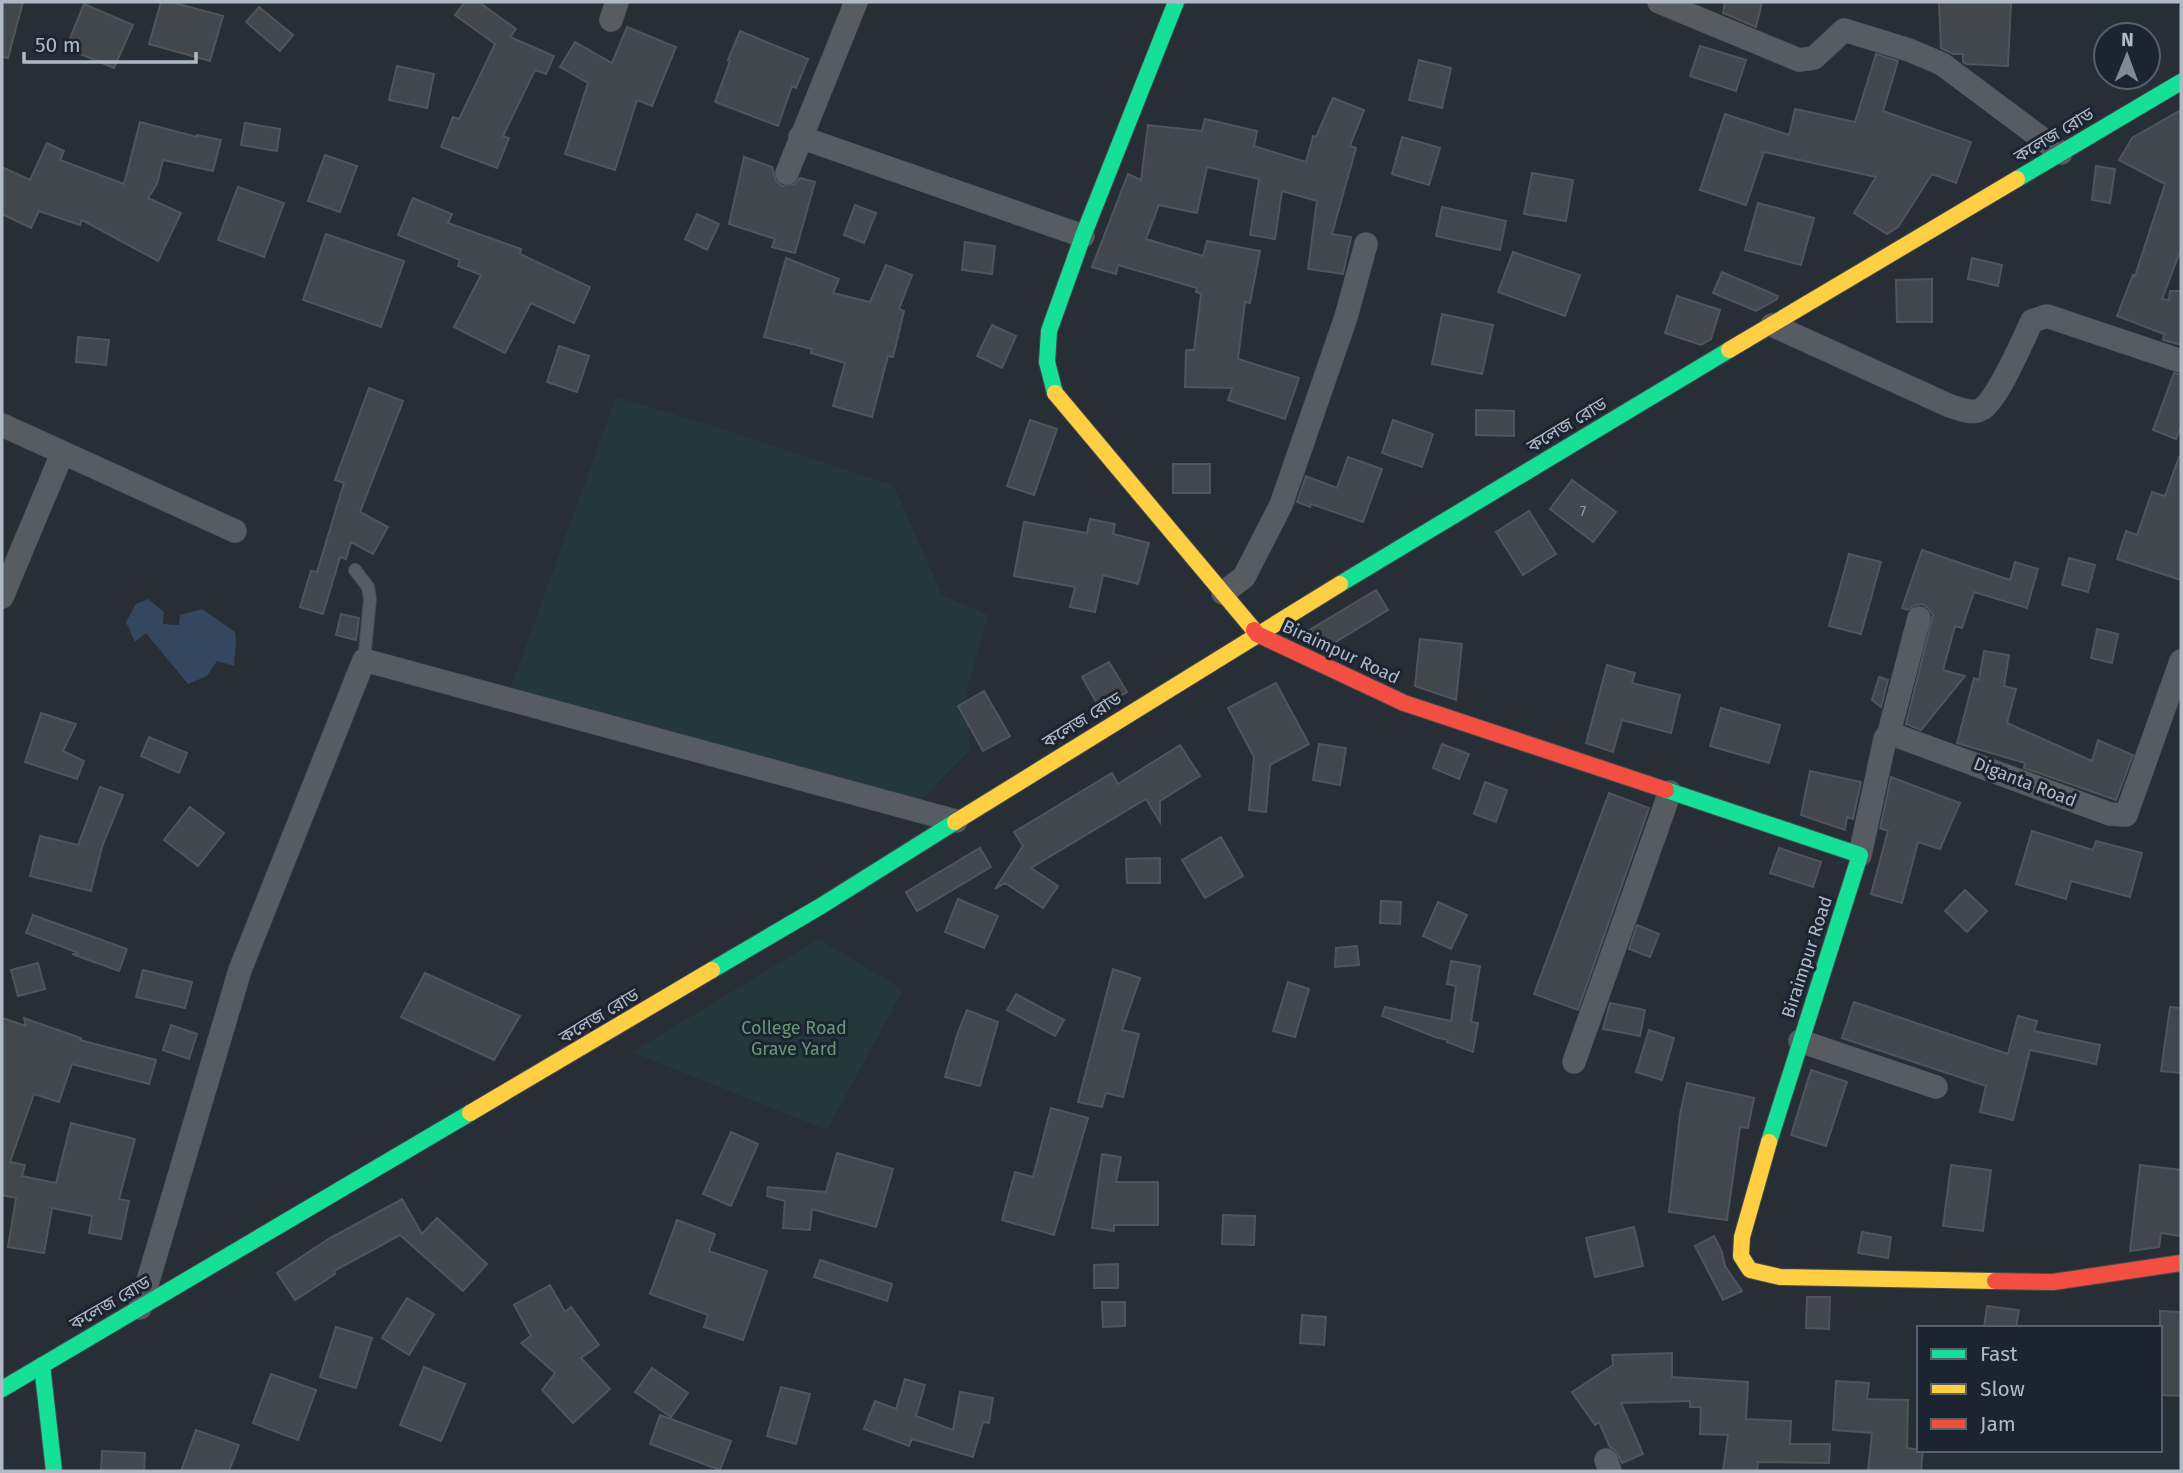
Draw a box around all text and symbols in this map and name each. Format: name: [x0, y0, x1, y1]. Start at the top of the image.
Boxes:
scale bar: [24, 21, 196, 65]
north arrow: [2092, 21, 2162, 91]
text: N: [2121, 28, 2134, 51]
text: 50 m: [35, 32, 81, 58]
street label: কলেজ রোড: [2009, 102, 2098, 168]
street label: কলেজ রোড: [1522, 392, 1611, 458]
house number: 7: [1580, 503, 1586, 520]
street label: Biraimpur Road: [1279, 615, 1403, 689]
street label: কলেজ রোড: [1037, 687, 1126, 754]
street label: Diganta Road: [1970, 752, 2080, 812]
street label: Biraimpur Road: [1777, 893, 1837, 1021]
street label: কলেজ রোড: [554, 983, 643, 1049]
park label: College Road Grave Yard: [741, 1017, 847, 1060]
street label: কলেজ রোড: [65, 1271, 154, 1335]
legend: [1917, 1326, 2162, 1452]
text: Fast: [1980, 1341, 2018, 1367]
text: Slow: [1980, 1376, 2025, 1402]
text: Jam: [1980, 1411, 2016, 1437]

